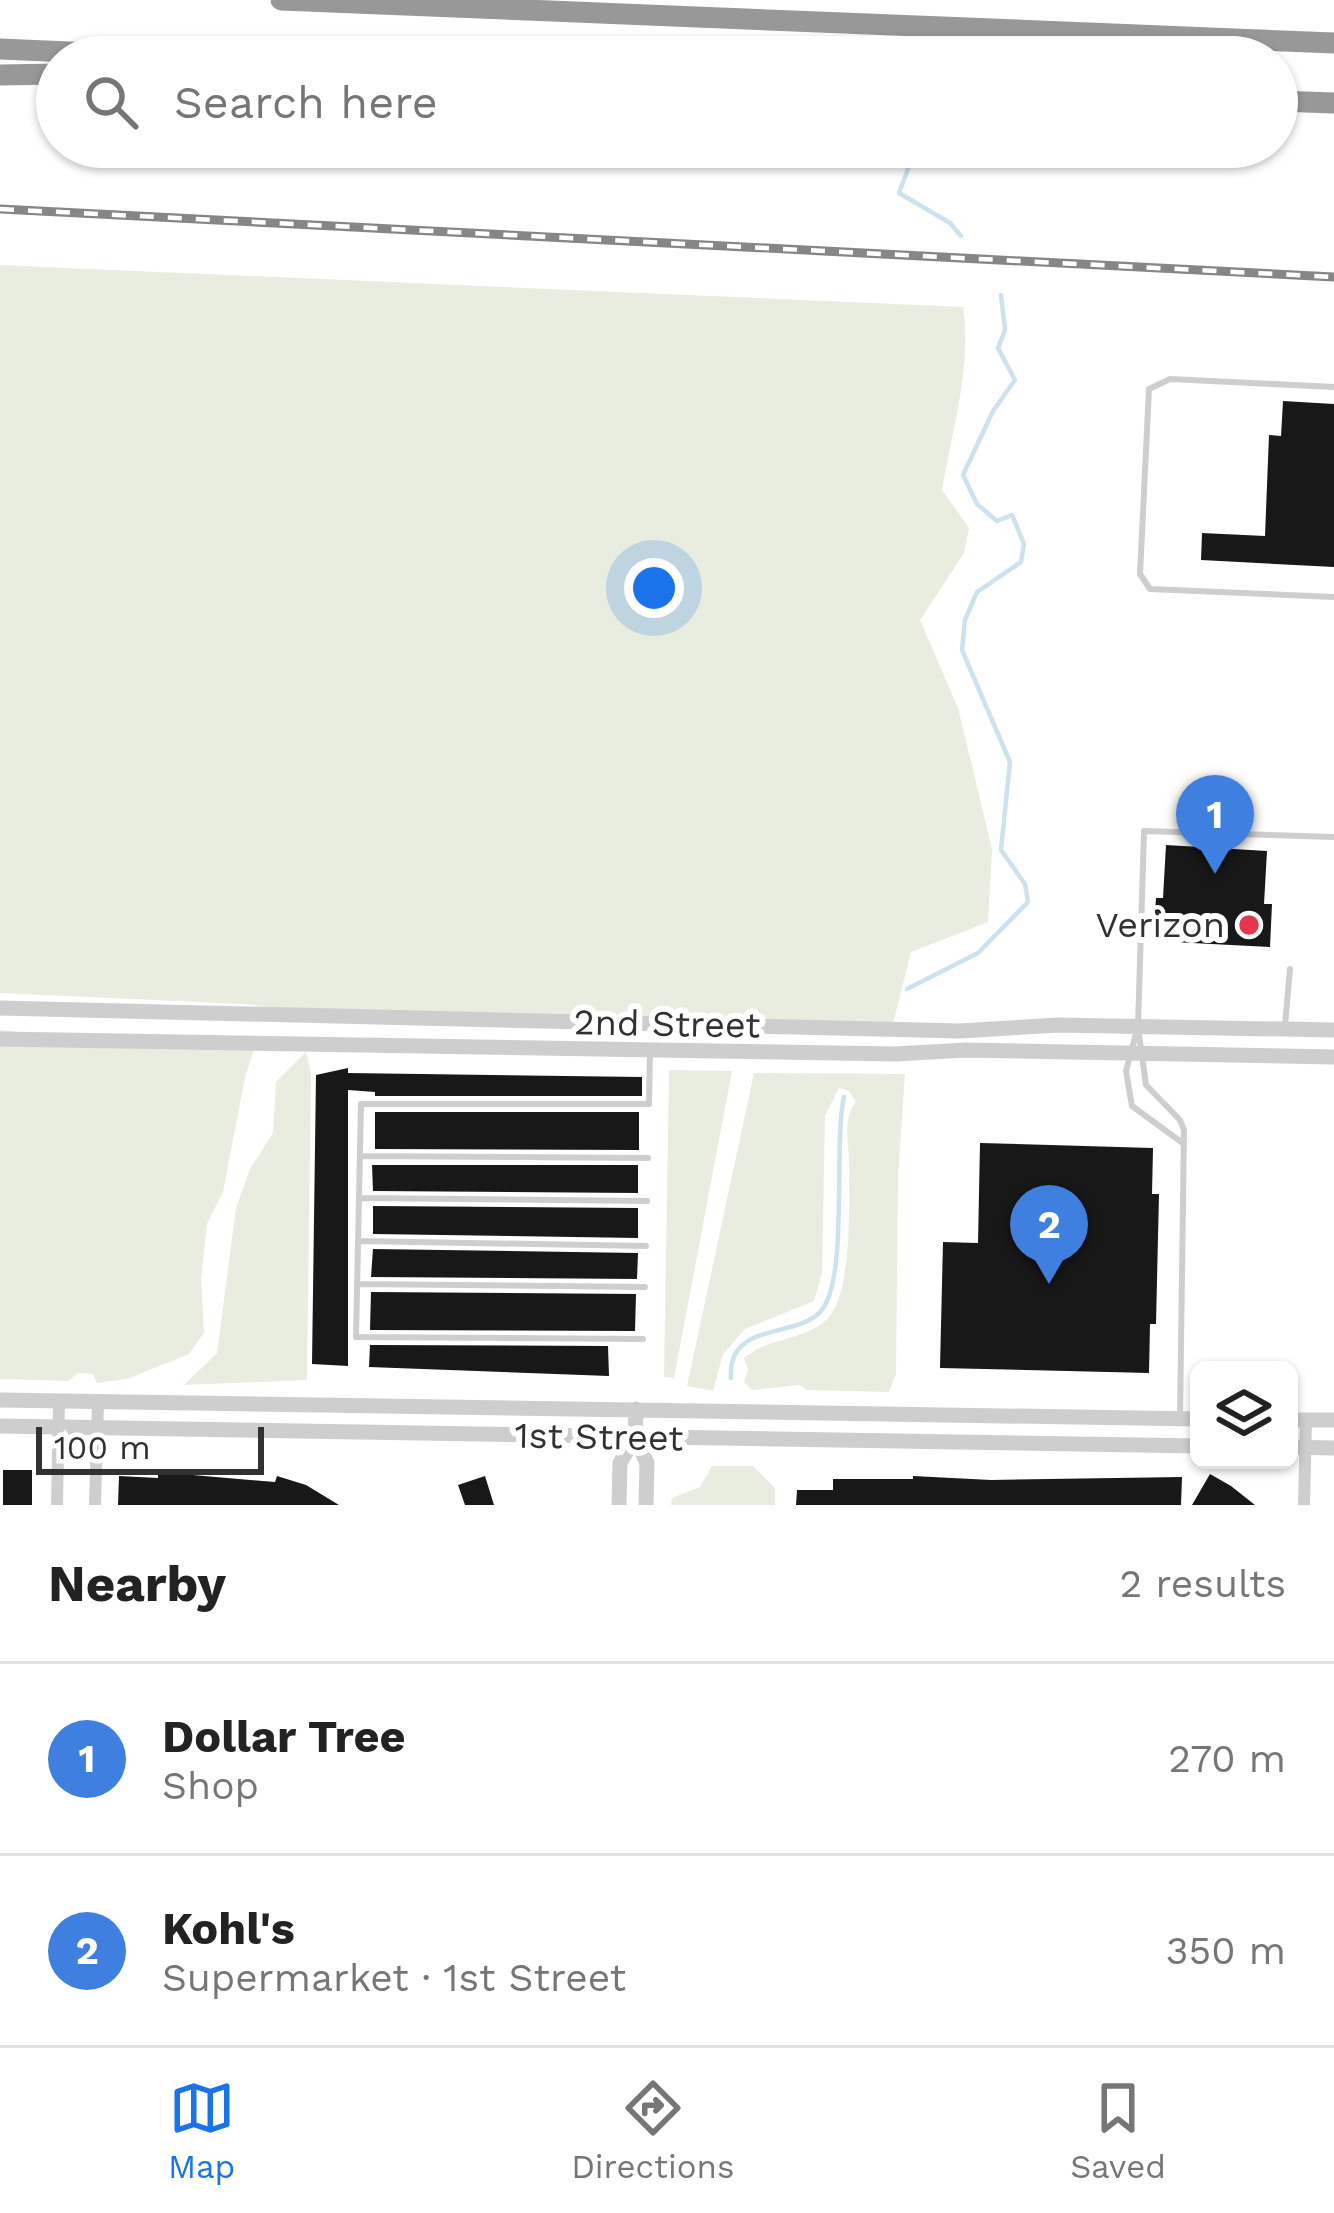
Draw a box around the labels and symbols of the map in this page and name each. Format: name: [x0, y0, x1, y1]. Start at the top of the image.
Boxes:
your location: [624, 558, 684, 618]
pin: 1: [1176, 775, 1254, 874]
place label: Verizon: [1095, 904, 1225, 946]
marker: Verizon: [1236, 912, 1262, 938]
street label: 2nd Street: [573, 1001, 761, 1047]
pin: 2: [1010, 1185, 1088, 1284]
street label: 1st Street: [514, 1415, 684, 1459]
scale bar: [36, 1421, 264, 1474]

